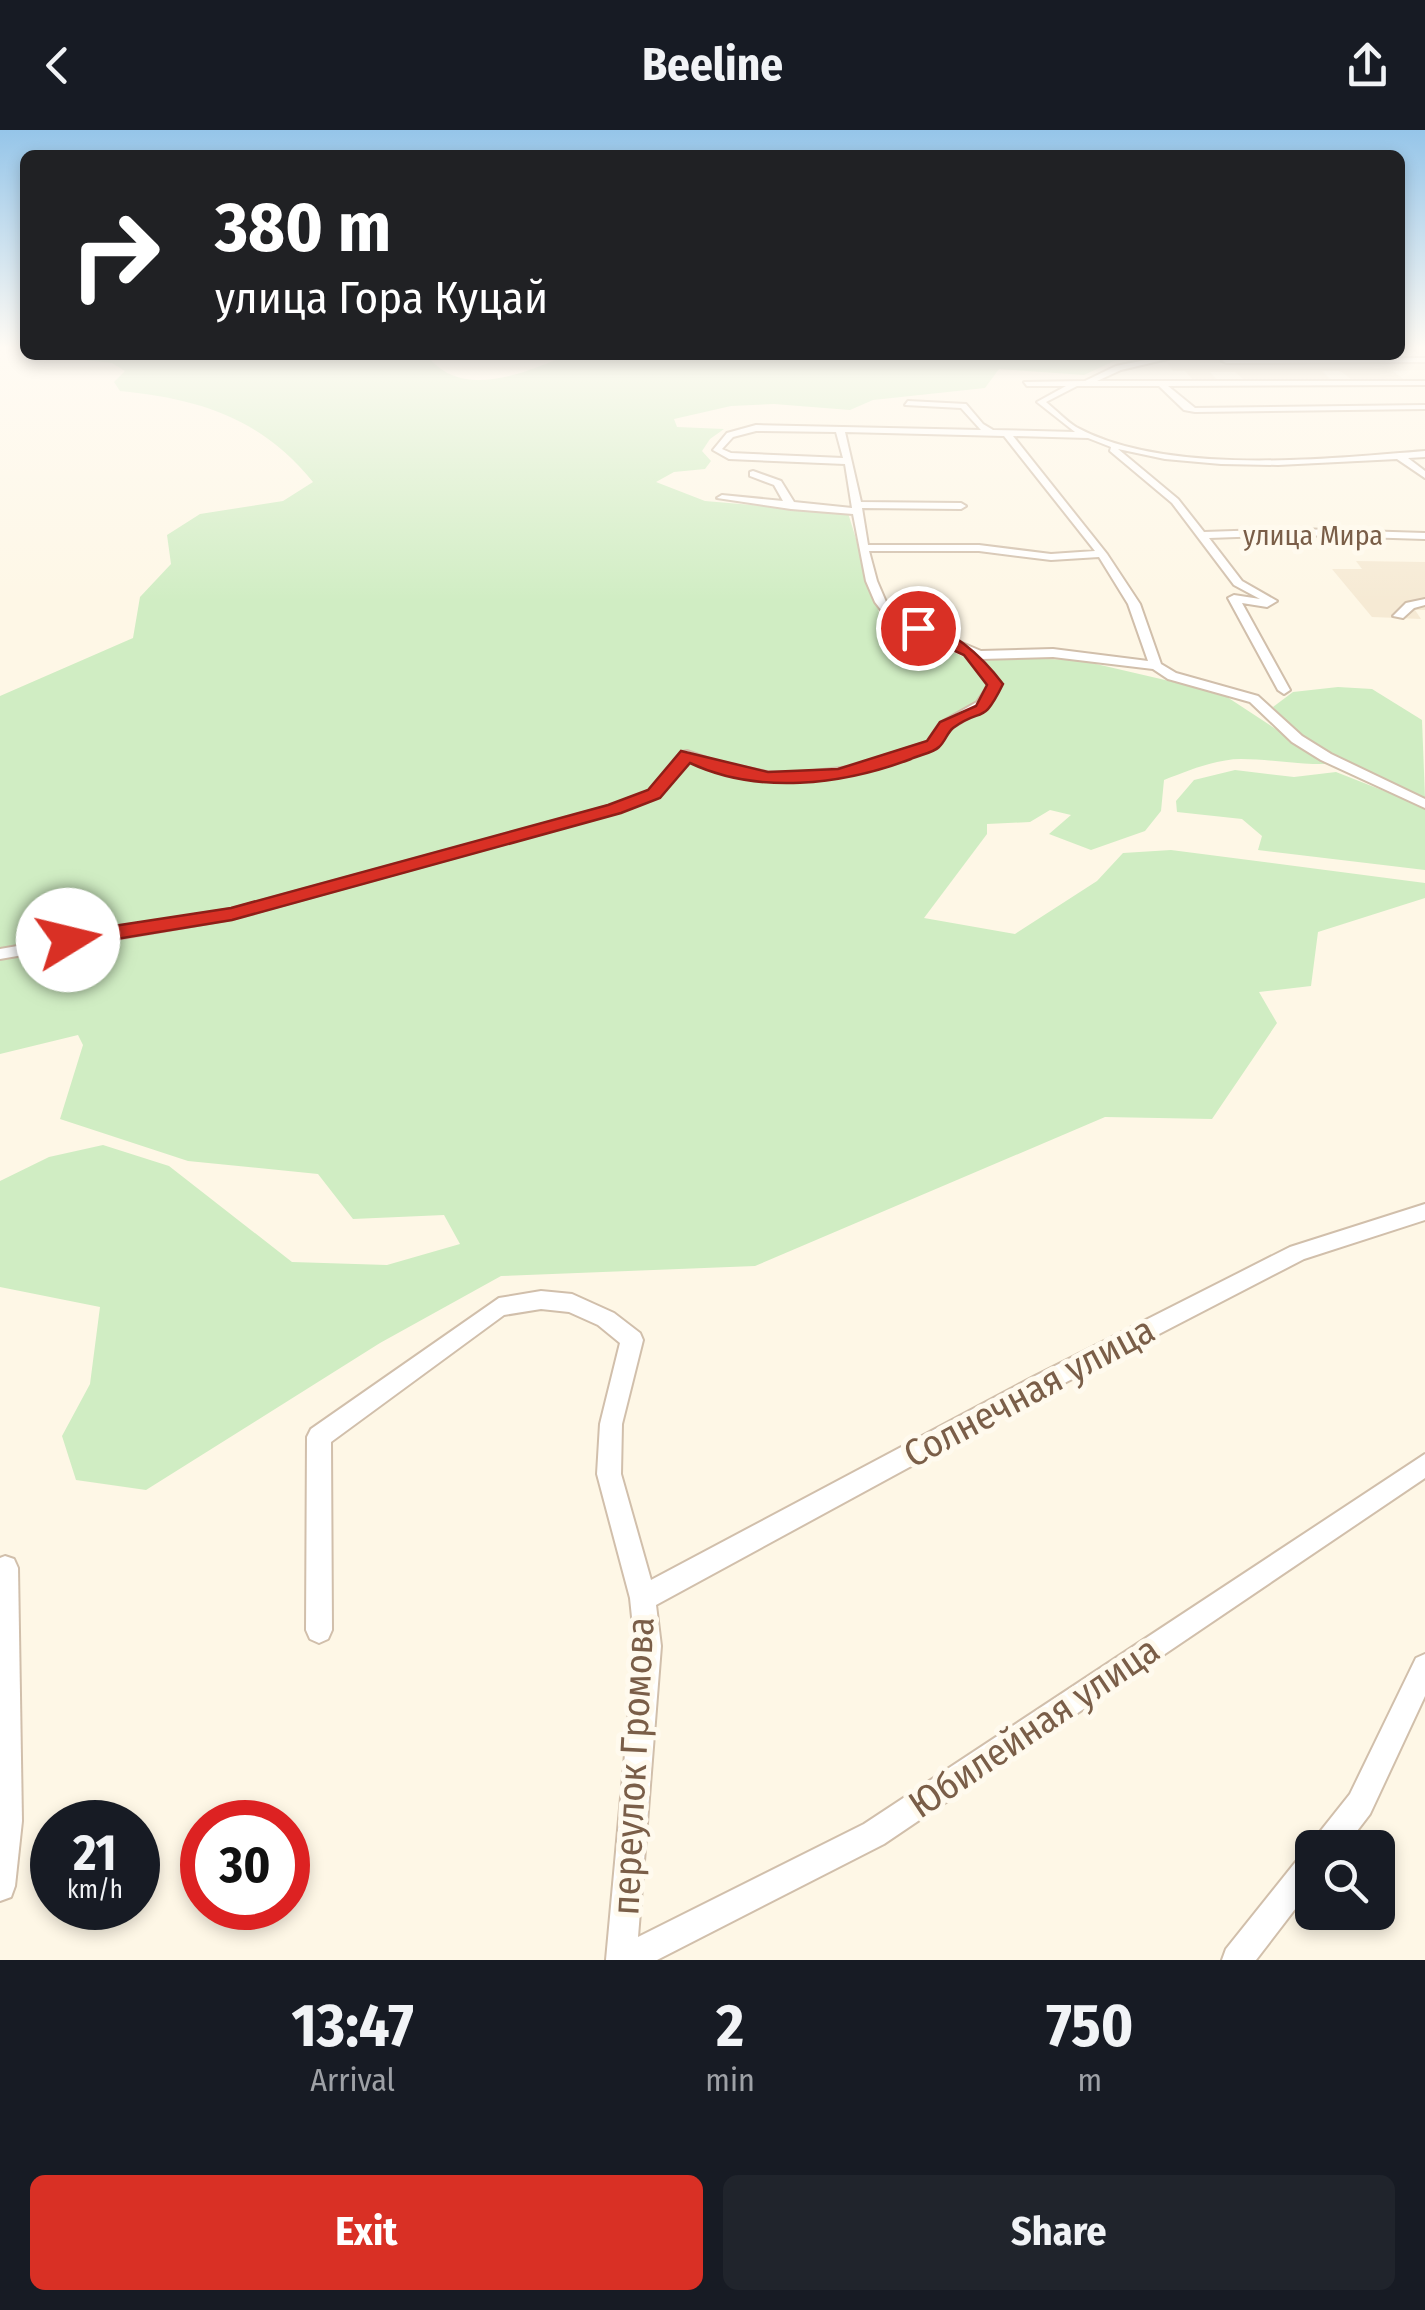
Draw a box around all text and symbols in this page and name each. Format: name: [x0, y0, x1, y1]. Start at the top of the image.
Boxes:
icon: back: [30, 38, 85, 93]
text: Beeline: [642, 38, 783, 92]
icon: share: [1340, 38, 1395, 93]
text: 380 m: [215, 186, 391, 270]
icon: right: [50, 190, 180, 320]
text: улица Гора Куцай: [215, 271, 548, 325]
street label: улица Мира: [1243, 519, 1383, 552]
pin: [876, 586, 961, 671]
icon: arrive: [891, 601, 946, 656]
position arrow: [16, 888, 120, 992]
street label: Солнечная улица: [896, 1307, 1162, 1477]
street label: переулок Громова: [602, 1616, 664, 1916]
street label: Юбилейная улица: [900, 1626, 1168, 1828]
speed limit sign: 30: [180, 1800, 310, 1930]
text: 21: [73, 1823, 117, 1883]
map controls: [1295, 1830, 1395, 1930]
button: search: [1295, 1830, 1395, 1930]
text: km/h: [67, 1875, 123, 1905]
text: 13:47: [291, 1990, 414, 2062]
text: 2: [716, 1990, 744, 2062]
text: 750: [1046, 1990, 1133, 2062]
text: Arrival: [310, 2061, 395, 2099]
text: min: [705, 2061, 755, 2099]
text: m: [1078, 2061, 1102, 2099]
button: Exit: [30, 2175, 703, 2290]
button: Share: [723, 2175, 1395, 2290]

